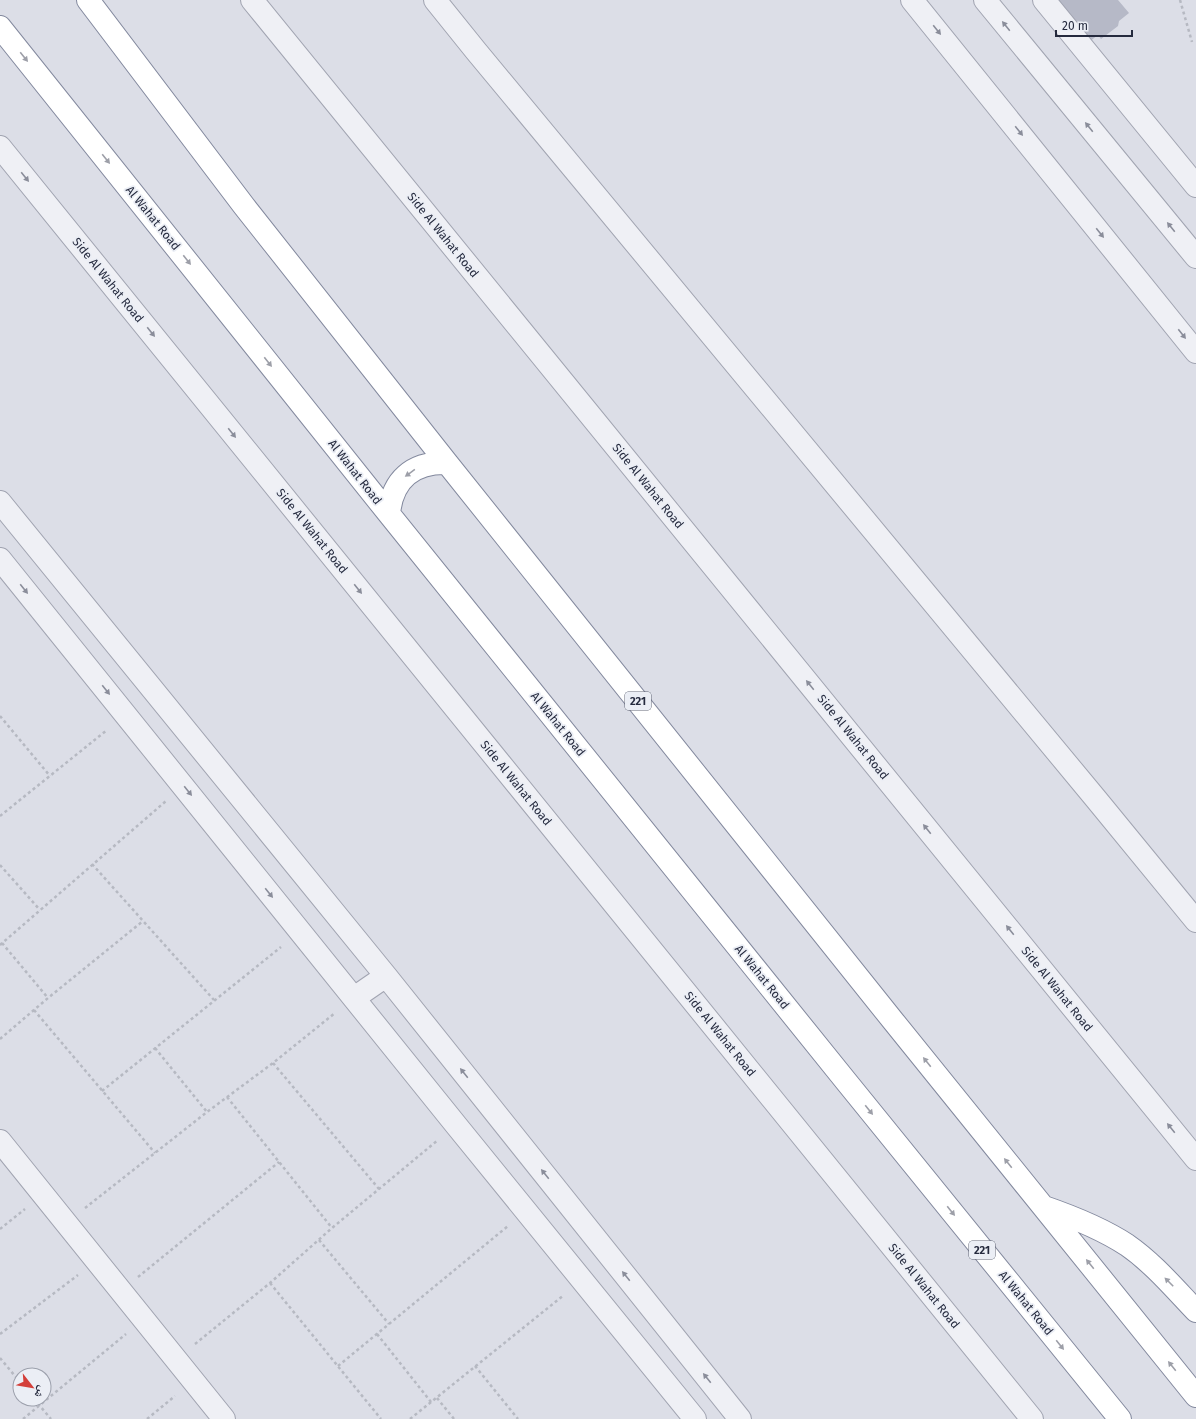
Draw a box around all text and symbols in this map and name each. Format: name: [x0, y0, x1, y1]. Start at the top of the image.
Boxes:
scale bar: [1056, 12, 1132, 38]
text: 20 m: [1062, 19, 1088, 33]
one-way arrow: [1002, 21, 1011, 32]
one-way arrow: [932, 25, 941, 36]
one-way arrow: [20, 52, 29, 63]
one-way arrow: [1084, 121, 1093, 132]
one-way arrow: [1014, 126, 1023, 137]
one-way arrow: [101, 153, 110, 164]
one-way arrow: [20, 171, 29, 182]
street label: Al Wahat Road: [123, 183, 183, 253]
street label: Side Al Wahat Road: [404, 190, 482, 280]
one-way arrow: [1167, 222, 1176, 233]
one-way arrow: [1096, 227, 1105, 238]
street label: Side Al Wahat Road: [69, 235, 147, 325]
one-way arrow: [183, 255, 191, 266]
one-way arrow: [146, 327, 155, 338]
one-way arrow: [1178, 328, 1186, 339]
one-way arrow: [263, 357, 272, 368]
one-way arrow: [228, 428, 237, 439]
street label: Al Wahat Road: [325, 437, 385, 507]
street label: Side Al Wahat Road: [609, 441, 687, 531]
one-way arrow: [405, 468, 416, 477]
street label: Side Al Wahat Road: [273, 486, 351, 576]
one-way arrow: [354, 583, 363, 594]
one-way arrow: [20, 584, 29, 594]
one-way arrow: [806, 680, 814, 690]
one-way arrow: [102, 685, 110, 696]
street label: Al Wahat Road: [528, 689, 588, 759]
road number: 221: [625, 692, 651, 710]
street label: Side Al Wahat Road: [814, 692, 892, 782]
street label: Side Al Wahat Road: [477, 738, 555, 828]
one-way arrow: [183, 786, 192, 797]
one-way arrow: [923, 824, 932, 835]
one-way arrow: [265, 887, 273, 898]
one-way arrow: [1005, 924, 1014, 935]
street label: Al Wahat Road: [732, 942, 792, 1012]
street label: Side Al Wahat Road: [1018, 944, 1096, 1034]
street label: Side Al Wahat Road: [681, 989, 759, 1079]
one-way arrow: [922, 1057, 931, 1068]
one-way arrow: [459, 1067, 468, 1078]
one-way arrow: [865, 1105, 874, 1116]
one-way arrow: [1167, 1123, 1176, 1134]
one-way arrow: [1004, 1158, 1013, 1169]
one-way arrow: [541, 1169, 549, 1180]
one-way arrow: [947, 1206, 956, 1217]
street label: Side Al Wahat Road: [885, 1241, 963, 1331]
road number: 221: [969, 1241, 995, 1259]
one-way arrow: [1085, 1259, 1094, 1270]
street label: Al Wahat Road: [996, 1268, 1056, 1338]
one-way arrow: [622, 1271, 630, 1282]
one-way arrow: [1164, 1277, 1174, 1287]
one-way arrow: [1055, 1339, 1064, 1350]
one-way arrow: [1167, 1360, 1176, 1371]
north arrow: [12, 1367, 52, 1407]
one-way arrow: [703, 1372, 711, 1383]
text: ش: [31, 1383, 49, 1401]

